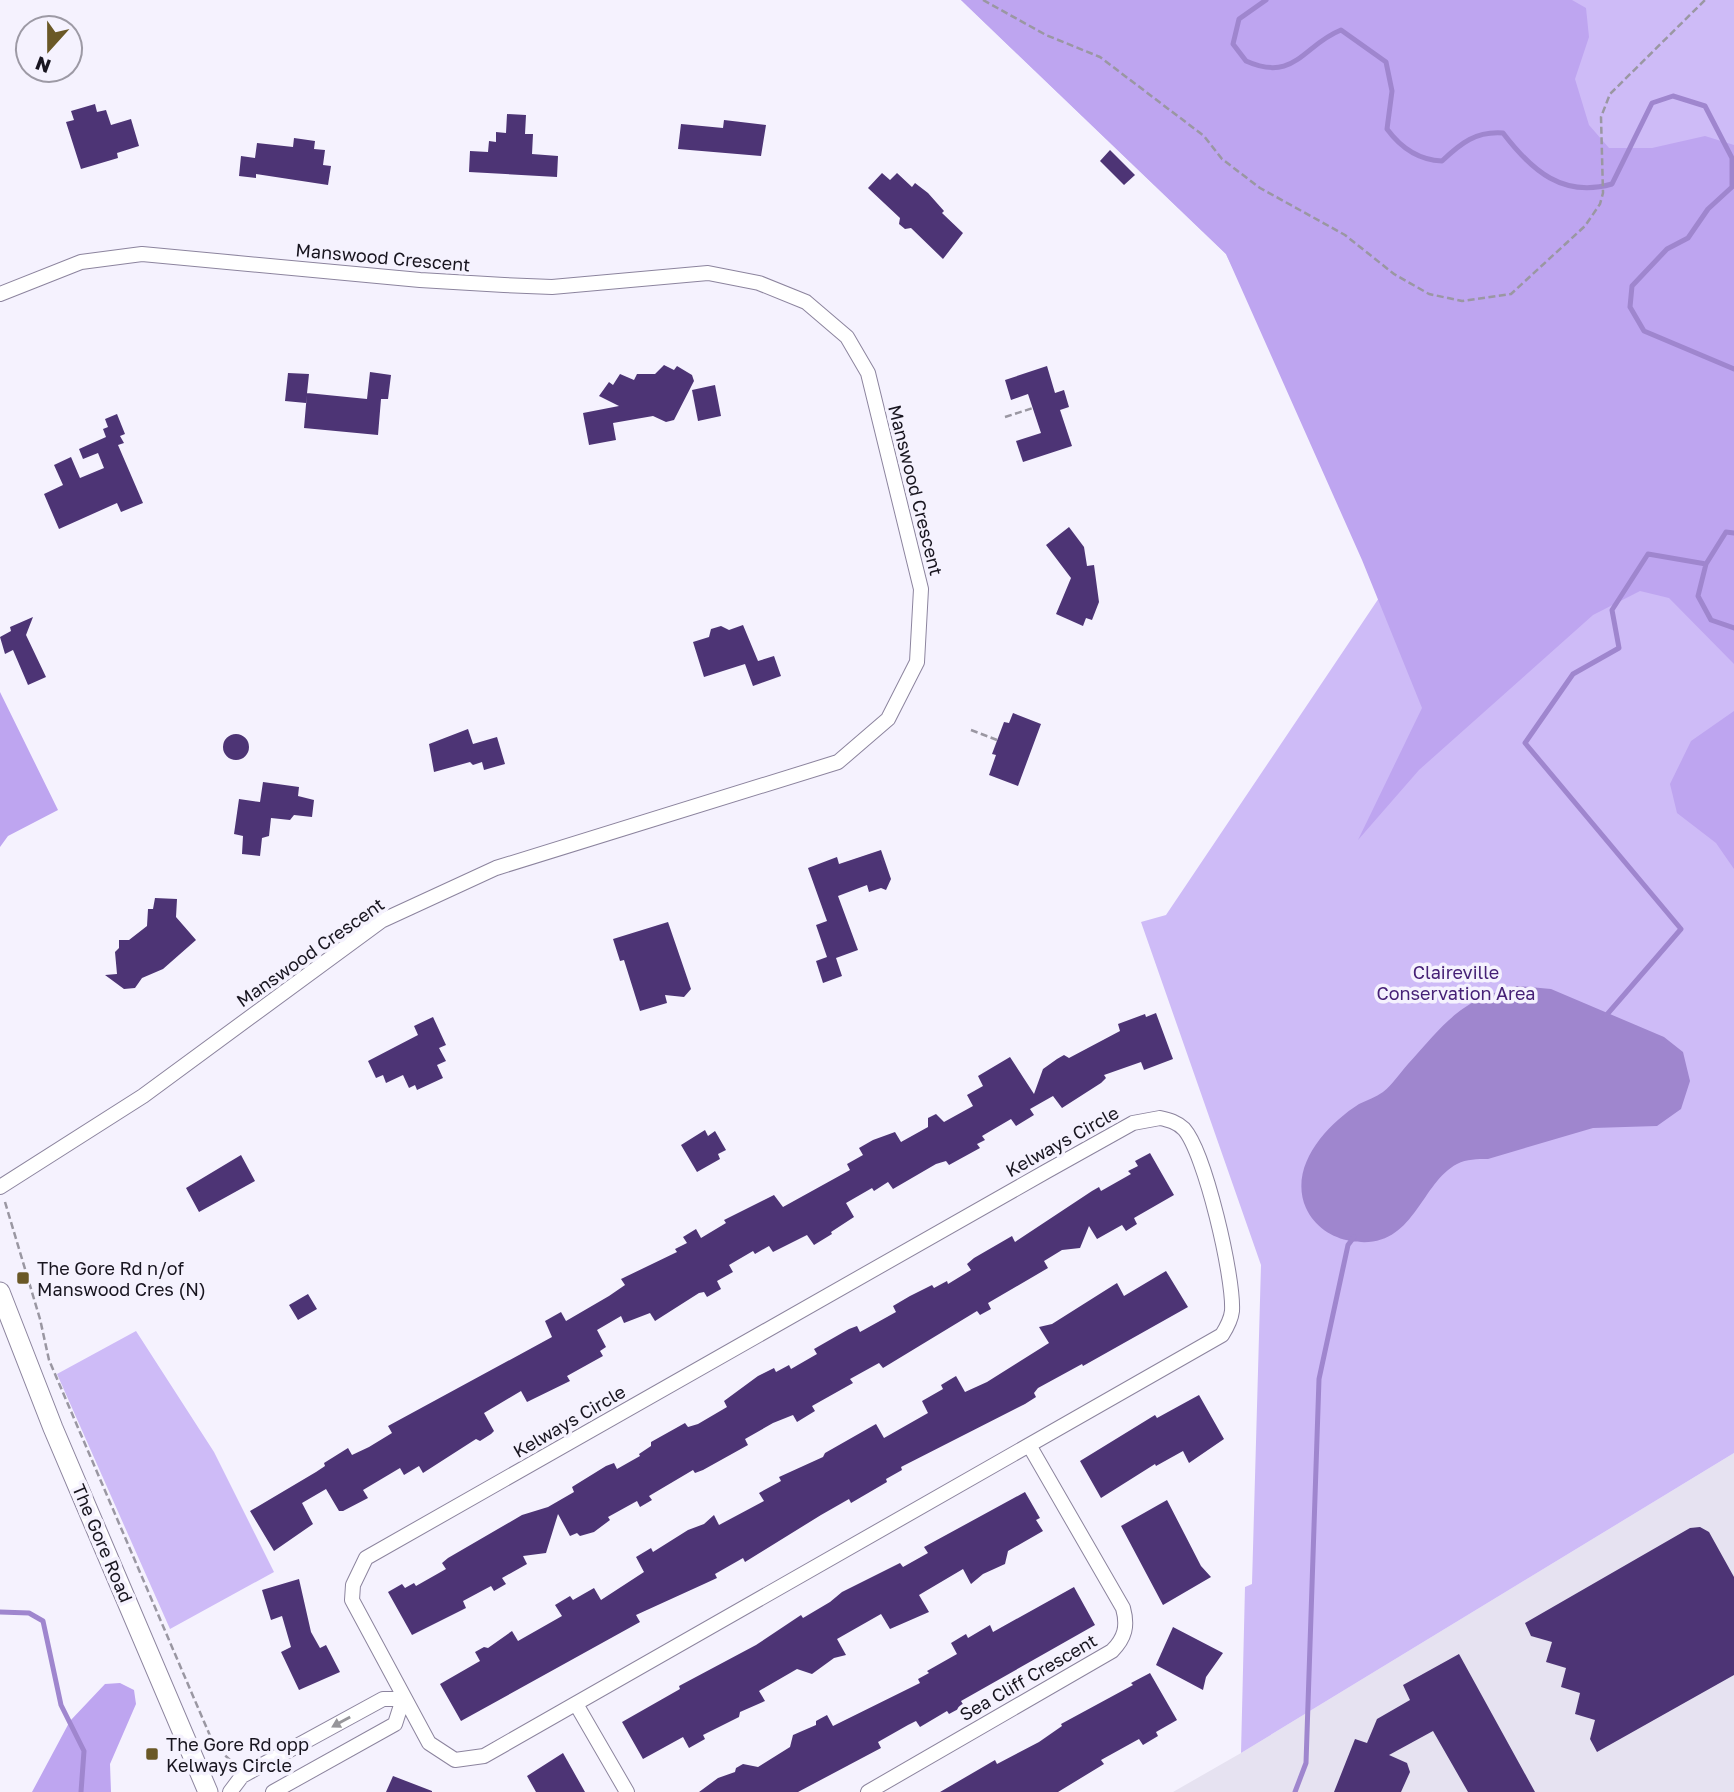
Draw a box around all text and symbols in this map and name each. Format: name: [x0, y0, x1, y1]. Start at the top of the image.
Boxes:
north arrow: [14, 14, 84, 84]
text: N: [32, 52, 54, 79]
street label: Manswood Crescent: [295, 238, 471, 276]
street label: Manswood Crescent: [884, 402, 948, 578]
street label: Manswood Crescent: [232, 893, 388, 1011]
park label: Claireville Conservation Area: [1376, 961, 1536, 1004]
street label: Kelways Circle: [1002, 1101, 1122, 1181]
place label: The Gore Rd n/of Manswood Cres (N): [37, 1257, 206, 1300]
marker: The Gore Rd n/of Manswood Cres (N): [15, 1270, 31, 1286]
street label: Kelways Circle: [509, 1380, 629, 1462]
street label: The Gore Road: [68, 1480, 138, 1606]
street label: Sea Cliff Crescent: [956, 1629, 1100, 1725]
one-way arrow: [331, 1717, 351, 1728]
place label: The Gore Rd opp Kelways Circle: [166, 1733, 309, 1776]
marker: The Gore Rd opp Kelways Circle: [144, 1746, 160, 1762]

